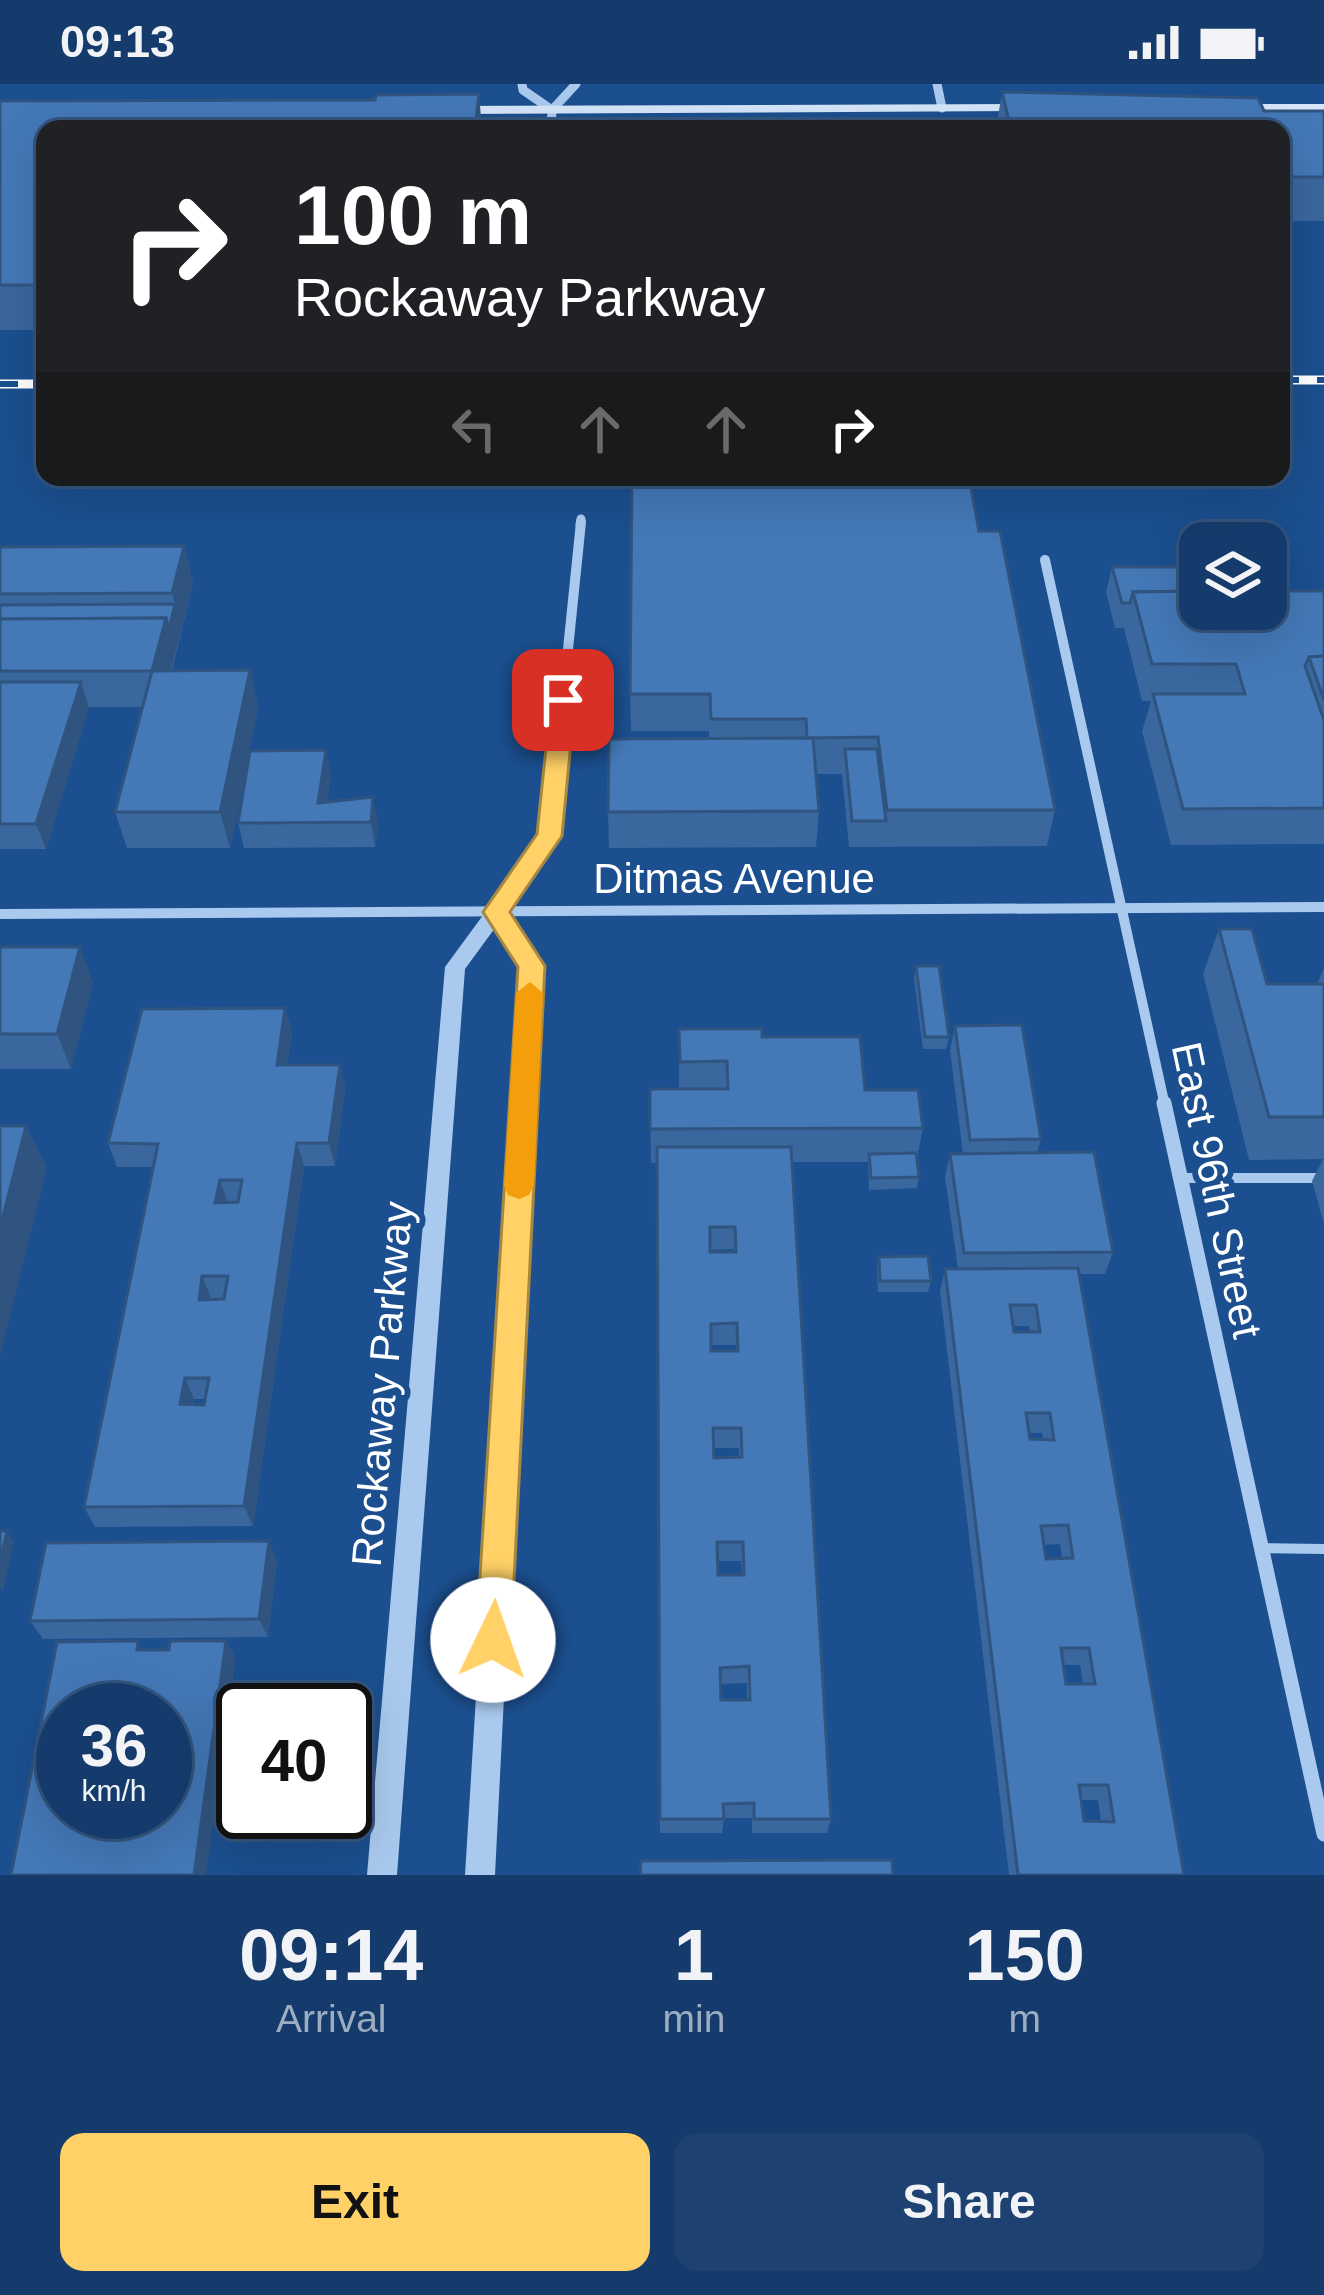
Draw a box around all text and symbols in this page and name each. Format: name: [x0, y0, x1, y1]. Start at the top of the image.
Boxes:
text: 09:13: [60, 16, 175, 67]
icon: right: [96, 168, 252, 324]
text: 100 m: [294, 168, 532, 262]
text: Rockaway Parkway: [294, 267, 765, 327]
icon: left: [441, 396, 507, 462]
icon: ahead: [567, 396, 633, 462]
icon: ahead: [693, 396, 759, 462]
icon: right: [819, 396, 885, 462]
map controls: [1179, 522, 1287, 630]
button: layers: [1179, 522, 1287, 630]
pin: [512, 649, 614, 751]
icon: arrive: [530, 667, 596, 733]
street label: Ditmas Avenue: [593, 855, 875, 902]
street label: East 96th Street: [1163, 1038, 1271, 1343]
street label: Rockaway Parkway: [343, 1199, 421, 1569]
position arrow: [430, 1577, 556, 1703]
speed limit sign: 40: [216, 1683, 372, 1839]
text: 36: [81, 1712, 147, 1779]
text: km/h: [81, 1774, 147, 1807]
text: 09:14: [239, 1915, 423, 1995]
text: 1: [674, 1915, 714, 1995]
text: 150: [965, 1915, 1085, 1995]
text: Arrival: [276, 1997, 387, 2040]
text: min: [663, 1997, 725, 2040]
text: m: [1008, 1997, 1041, 2040]
button: Exit: [60, 2133, 650, 2271]
button: Share: [674, 2133, 1264, 2271]

